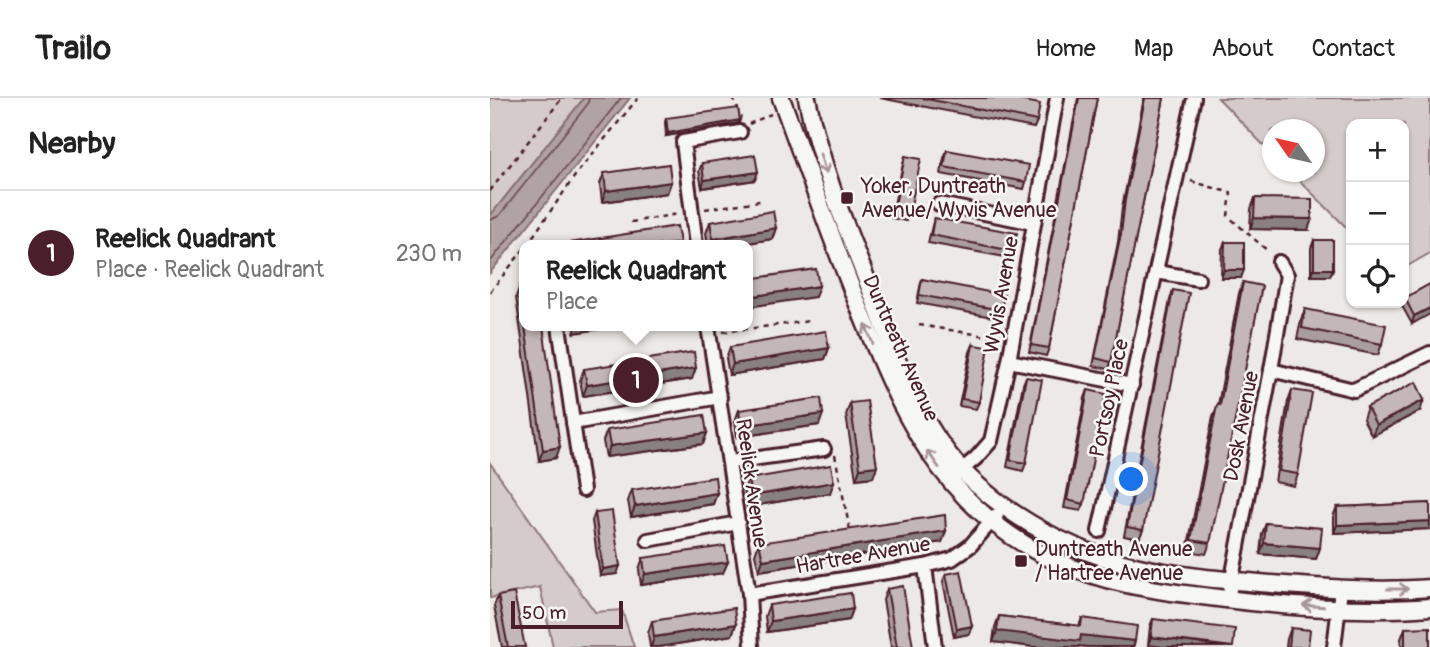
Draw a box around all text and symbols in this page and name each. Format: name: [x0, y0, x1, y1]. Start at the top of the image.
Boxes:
text: Trailo: [35, 28, 111, 69]
text: Home: [1035, 34, 1096, 63]
text: Map: [1134, 34, 1174, 63]
text: About: [1212, 34, 1274, 63]
text: Contact: [1312, 34, 1395, 63]
north arrow: [1262, 119, 1325, 182]
map controls: [1346, 119, 1409, 308]
button: +: [1346, 119, 1409, 182]
text: Nearby: [28, 125, 115, 162]
one-way arrow: [817, 153, 830, 175]
place label: Yoker, Duntreath Avenue/ Wyvis Avenue: [860, 173, 1057, 224]
button: −: [1346, 182, 1409, 245]
marker: Yoker, Duntreath Avenue/ Wyvis Avenue: [839, 190, 855, 206]
text: Reelick Quadrant: [95, 223, 276, 255]
street label: Wyvis Avenue: [978, 234, 1025, 356]
text: 1: [47, 239, 56, 268]
text: 230 m: [396, 239, 462, 268]
popup: [519, 240, 753, 331]
button: locate: [1346, 245, 1409, 308]
text: Place · Reelick Quadrant: [95, 255, 324, 284]
text: Reelick Quadrant: [546, 255, 726, 287]
street label: Duntreath Avenue: [856, 271, 945, 426]
text: Place: [546, 287, 598, 316]
one-way arrow: [862, 324, 875, 346]
street label: Portsoy Place: [1084, 336, 1135, 460]
pin: 1: [613, 354, 659, 406]
street label: Dosk Avenue: [1218, 368, 1266, 483]
street label: Reelick Avenue: [729, 417, 774, 550]
one-way arrow: [926, 450, 940, 469]
your location: [1114, 462, 1148, 496]
street label: Hartree Avenue: [794, 530, 933, 581]
place label: Duntreath Avenue / Hartree Avenue: [1035, 536, 1193, 587]
marker: Duntreath Avenue / Hartree Avenue: [1013, 553, 1029, 569]
one-way arrow: [1386, 582, 1409, 596]
scale bar: [511, 598, 623, 630]
one-way arrow: [1302, 599, 1325, 612]
text: 50 m: [522, 601, 566, 625]

